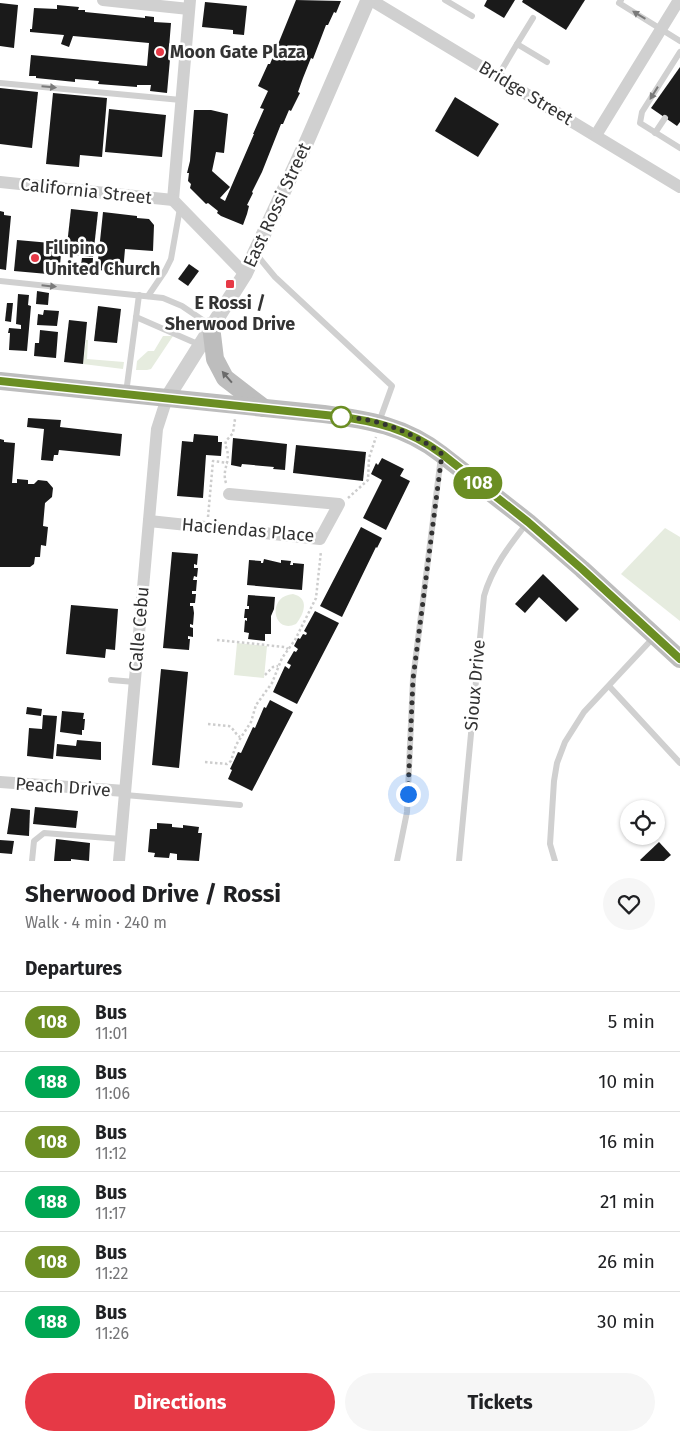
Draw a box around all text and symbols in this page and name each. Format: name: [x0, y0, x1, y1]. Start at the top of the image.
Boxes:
one-way arrow: [632, 10, 645, 19]
place label: Moon Gate Plaza: [170, 41, 306, 63]
marker: Moon Gate Plaza: [154, 46, 166, 58]
street label: Bridge Street: [475, 56, 578, 130]
one-way arrow: [41, 84, 57, 92]
one-way arrow: [649, 87, 659, 100]
street label: East Rossi Street: [238, 139, 316, 271]
street label: California Street: [19, 173, 153, 209]
place label: Filipino United Church: [45, 237, 160, 280]
marker: Filipino United Church: [29, 252, 41, 264]
marker: E Rossi / Sherwood Drive: [224, 278, 236, 290]
one-way arrow: [41, 282, 57, 290]
place label: E Rossi / Sherwood Drive: [165, 292, 295, 335]
one-way arrow: [221, 372, 233, 384]
unlabelled marker: [330, 406, 352, 428]
line badge: 108: [449, 467, 507, 499]
text: 108: [463, 472, 493, 494]
street label: Haciendas Place: [181, 513, 315, 547]
street label: Calle Cebu: [124, 586, 154, 672]
street label: Sioux Drive: [460, 638, 490, 732]
street label: Peach Drive: [15, 773, 111, 801]
your location: [396, 782, 421, 807]
map controls: [620, 800, 665, 845]
button: locate: [620, 800, 665, 845]
button: heart: [603, 878, 655, 930]
text: Sherwood Drive / Rossi: [25, 880, 281, 908]
text: Walk · 4 min · 240 m: [25, 913, 167, 932]
text: Departures: [25, 957, 122, 980]
text: Bus: [95, 1001, 127, 1024]
text: 5 min: [608, 1010, 655, 1033]
text: 108: [38, 1011, 67, 1033]
text: 11:01: [95, 1024, 128, 1043]
text: Bus: [95, 1061, 127, 1084]
text: 10 min: [598, 1070, 655, 1093]
text: 188: [38, 1071, 67, 1093]
text: 11:06: [95, 1084, 130, 1103]
text: Bus: [95, 1121, 127, 1144]
text: 16 min: [599, 1130, 655, 1153]
text: 108: [38, 1131, 67, 1153]
text: 11:12: [95, 1144, 127, 1163]
text: Bus: [95, 1181, 127, 1204]
text: 21 min: [600, 1190, 655, 1213]
text: 188: [38, 1191, 67, 1213]
text: 11:17: [95, 1204, 126, 1223]
text: Bus: [95, 1241, 127, 1264]
text: 26 min: [598, 1250, 655, 1273]
text: 108: [38, 1251, 67, 1273]
text: 11:22: [95, 1264, 128, 1283]
text: Bus: [95, 1301, 127, 1324]
text: 30 min: [597, 1310, 655, 1333]
text: 188: [38, 1311, 67, 1333]
text: 11:26: [95, 1324, 129, 1343]
button: Directions: [25, 1373, 335, 1431]
button: Tickets: [345, 1373, 655, 1431]

